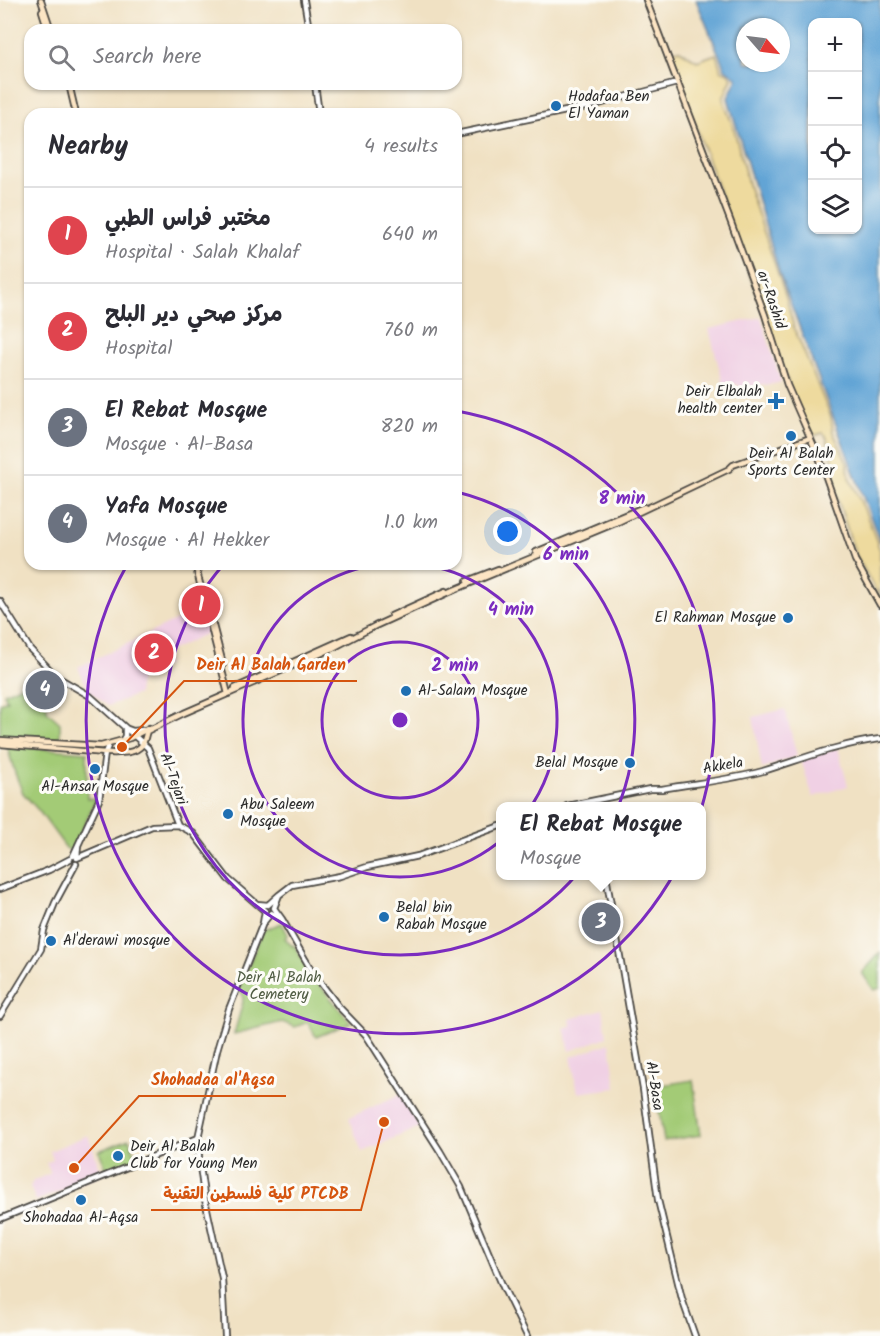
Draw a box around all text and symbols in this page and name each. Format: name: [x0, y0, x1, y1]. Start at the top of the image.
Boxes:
north arrow: [736, 18, 790, 72]
map controls: [808, 18, 862, 234]
button: +: [808, 18, 862, 72]
search box: [24, 24, 462, 90]
text: Search here: [93, 40, 201, 75]
icon: search: [45, 41, 78, 74]
button: −: [808, 72, 862, 126]
place label: Hodafaa Ben El Yaman: [568, 85, 649, 126]
marker: Hodafaa Ben El Yaman: [549, 99, 563, 113]
text: Nearby: [48, 126, 128, 168]
button: locate: [808, 126, 862, 180]
text: 4 results: [364, 131, 438, 163]
button: layers: [808, 180, 862, 234]
text: مختبر فراس الطبي: [105, 202, 271, 237]
text: 1: [64, 219, 71, 251]
text: 640 m: [382, 219, 438, 251]
text: Hospital · Salah Khalaf: [105, 237, 300, 269]
street label: ar-Rashid: [750, 268, 792, 333]
text: مركز صحي دير البلح: [105, 298, 283, 333]
text: 2: [62, 315, 73, 347]
text: 760 m: [384, 315, 438, 347]
text: Hospital: [105, 333, 172, 365]
place label: Deir Elbalah health center: [678, 380, 763, 421]
marker: Deir Elbalah health center: [767, 392, 785, 410]
text: El Rebat Mosque: [105, 394, 267, 429]
text: 3: [62, 411, 73, 443]
text: 820 m: [380, 411, 438, 443]
text: Mosque · Al-Basa: [105, 429, 254, 461]
marker: Deir Al Balah Sports Center: [784, 429, 798, 443]
place label: Deir Al Balah Sports Center: [748, 442, 835, 483]
text: 8 min: [599, 485, 645, 514]
text: Yafa Mosque: [105, 490, 228, 525]
text: 4: [62, 507, 73, 539]
text: 1.0 km: [384, 507, 438, 539]
your location: [493, 517, 522, 546]
text: Mosque · Al Hekker: [105, 525, 269, 557]
text: 6 min: [543, 541, 589, 570]
pin: 1: [182, 582, 220, 628]
text: 4 min: [488, 596, 534, 625]
place label: El Rahman Mosque: [655, 606, 776, 630]
marker: El Rahman Mosque: [781, 611, 795, 625]
pin: 2: [134, 630, 174, 676]
callout: Deir Al Balah Garden: [184, 647, 357, 681]
text: 2 min: [432, 652, 478, 681]
text: Deir Al Balah Garden: [196, 653, 346, 678]
pin: 4: [26, 668, 64, 712]
place label: Al-Salam Mosque: [418, 679, 528, 703]
marker: Al-Salam Mosque: [399, 684, 413, 698]
centre of rings: [390, 710, 410, 730]
street label: Al-Tejari: [153, 750, 194, 810]
place label: Belal Mosque: [535, 751, 618, 775]
street label: Akkela: [701, 751, 745, 781]
marker: Belal Mosque: [623, 756, 637, 770]
marker: Al-Ansar Mosque: [88, 762, 102, 776]
place label: Al-Ansar Mosque: [41, 775, 149, 799]
place label: Abu Saleem Mosque: [240, 793, 314, 834]
popup: [496, 802, 706, 880]
marker: Abu Saleem Mosque: [221, 807, 235, 821]
text: El Rebat Mosque: [520, 808, 682, 843]
text: Mosque: [520, 843, 581, 875]
place label: Belal bin Rabah Mosque: [396, 896, 487, 937]
pin: 3: [582, 900, 620, 944]
marker: Belal bin Rabah Mosque: [377, 910, 391, 924]
place label: Al'derawi mosque: [63, 929, 170, 953]
marker: Al'derawi mosque: [44, 934, 58, 948]
park label: Deir Al Balah Cemetery: [236, 966, 322, 1007]
street label: Al-Basa: [638, 1060, 670, 1112]
callout: Shohadaa al'Aqsa: [139, 1062, 286, 1096]
text: Shohadaa al'Aqsa: [151, 1068, 275, 1093]
place label: Deir Al Balah Club for Young Men: [130, 1135, 258, 1176]
marker: Deir Al Balah Club for Young Men: [111, 1149, 125, 1163]
callout: كلية فلسطين التقنية PTCDB: [151, 1176, 361, 1210]
text: كلية فلسطين التقنية PTCDB: [163, 1182, 349, 1207]
marker: Shohadaa Al-Aqsa: [74, 1193, 88, 1207]
place label: Shohadaa Al-Aqsa: [24, 1206, 138, 1230]

